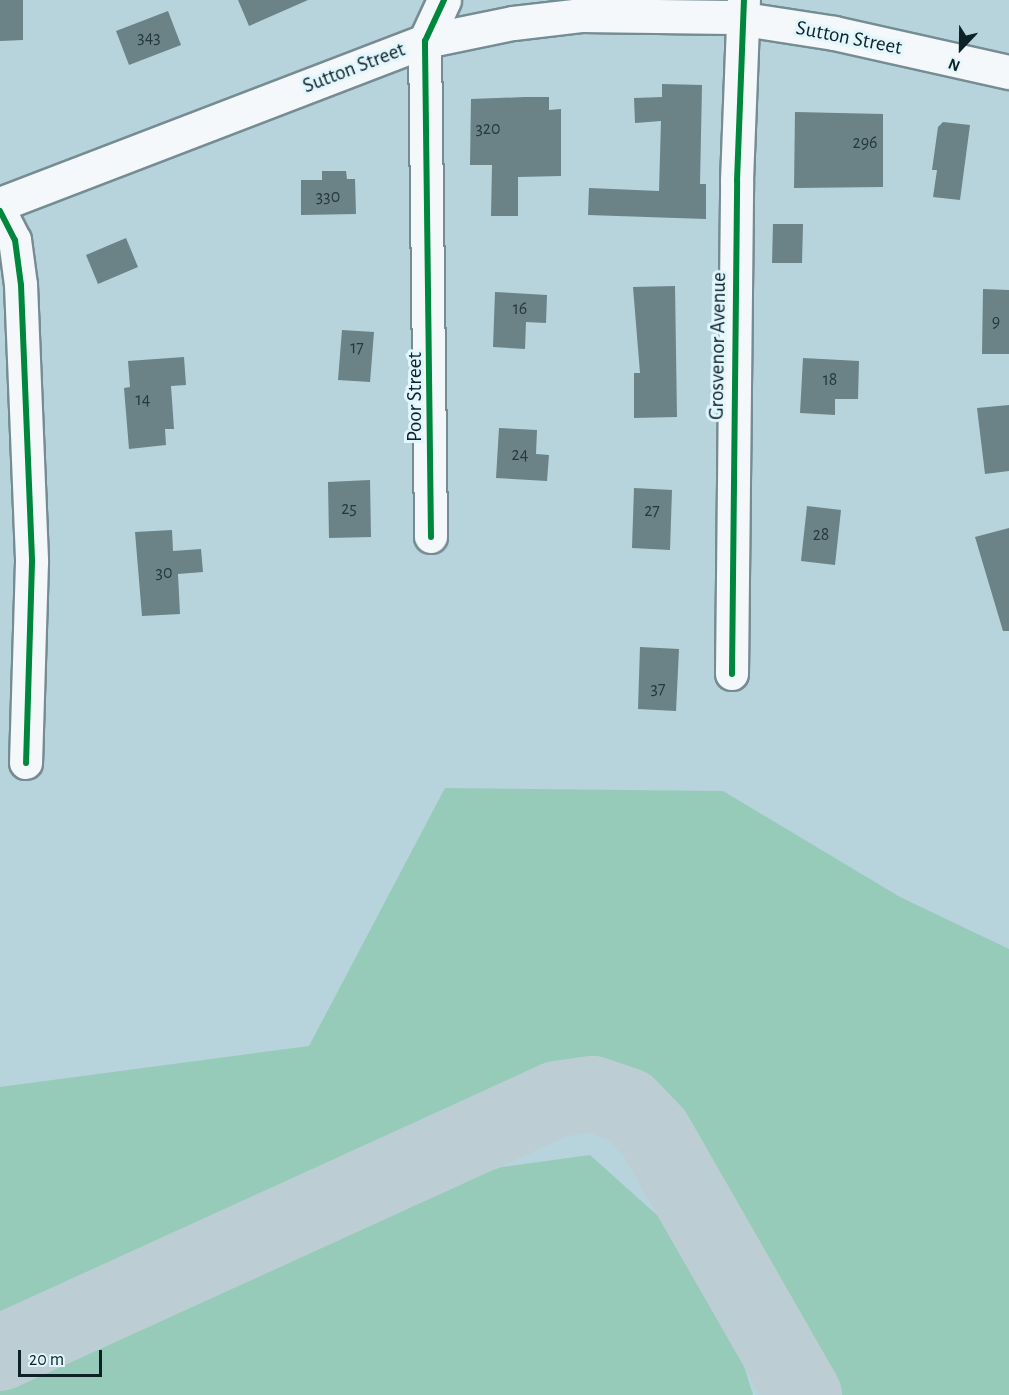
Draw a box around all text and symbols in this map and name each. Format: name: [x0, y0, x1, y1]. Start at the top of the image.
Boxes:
street label: Sutton Street: [794, 15, 904, 61]
north arrow: [931, 18, 991, 78]
house number: 343: [137, 27, 161, 49]
street label: Sutton Street: [299, 37, 409, 99]
text: N: [946, 55, 962, 74]
house number: 320: [475, 118, 501, 140]
house number: 296: [852, 132, 878, 154]
house number: 330: [316, 186, 340, 208]
street label: Grosvenor Avenue: [704, 272, 732, 420]
house number: 16: [513, 298, 527, 320]
house number: 9: [992, 311, 1000, 333]
house number: 17: [350, 337, 364, 359]
street label: Poor Street: [402, 352, 428, 442]
house number: 18: [823, 369, 837, 391]
house number: 14: [136, 389, 150, 411]
house number: 24: [512, 444, 528, 466]
house number: 25: [341, 498, 357, 520]
house number: 27: [644, 500, 660, 522]
house number: 28: [813, 524, 829, 546]
house number: 30: [156, 562, 172, 584]
house number: 37: [651, 678, 665, 700]
scale bar: [21, 1338, 105, 1376]
text: 20 m: [29, 1351, 64, 1369]

